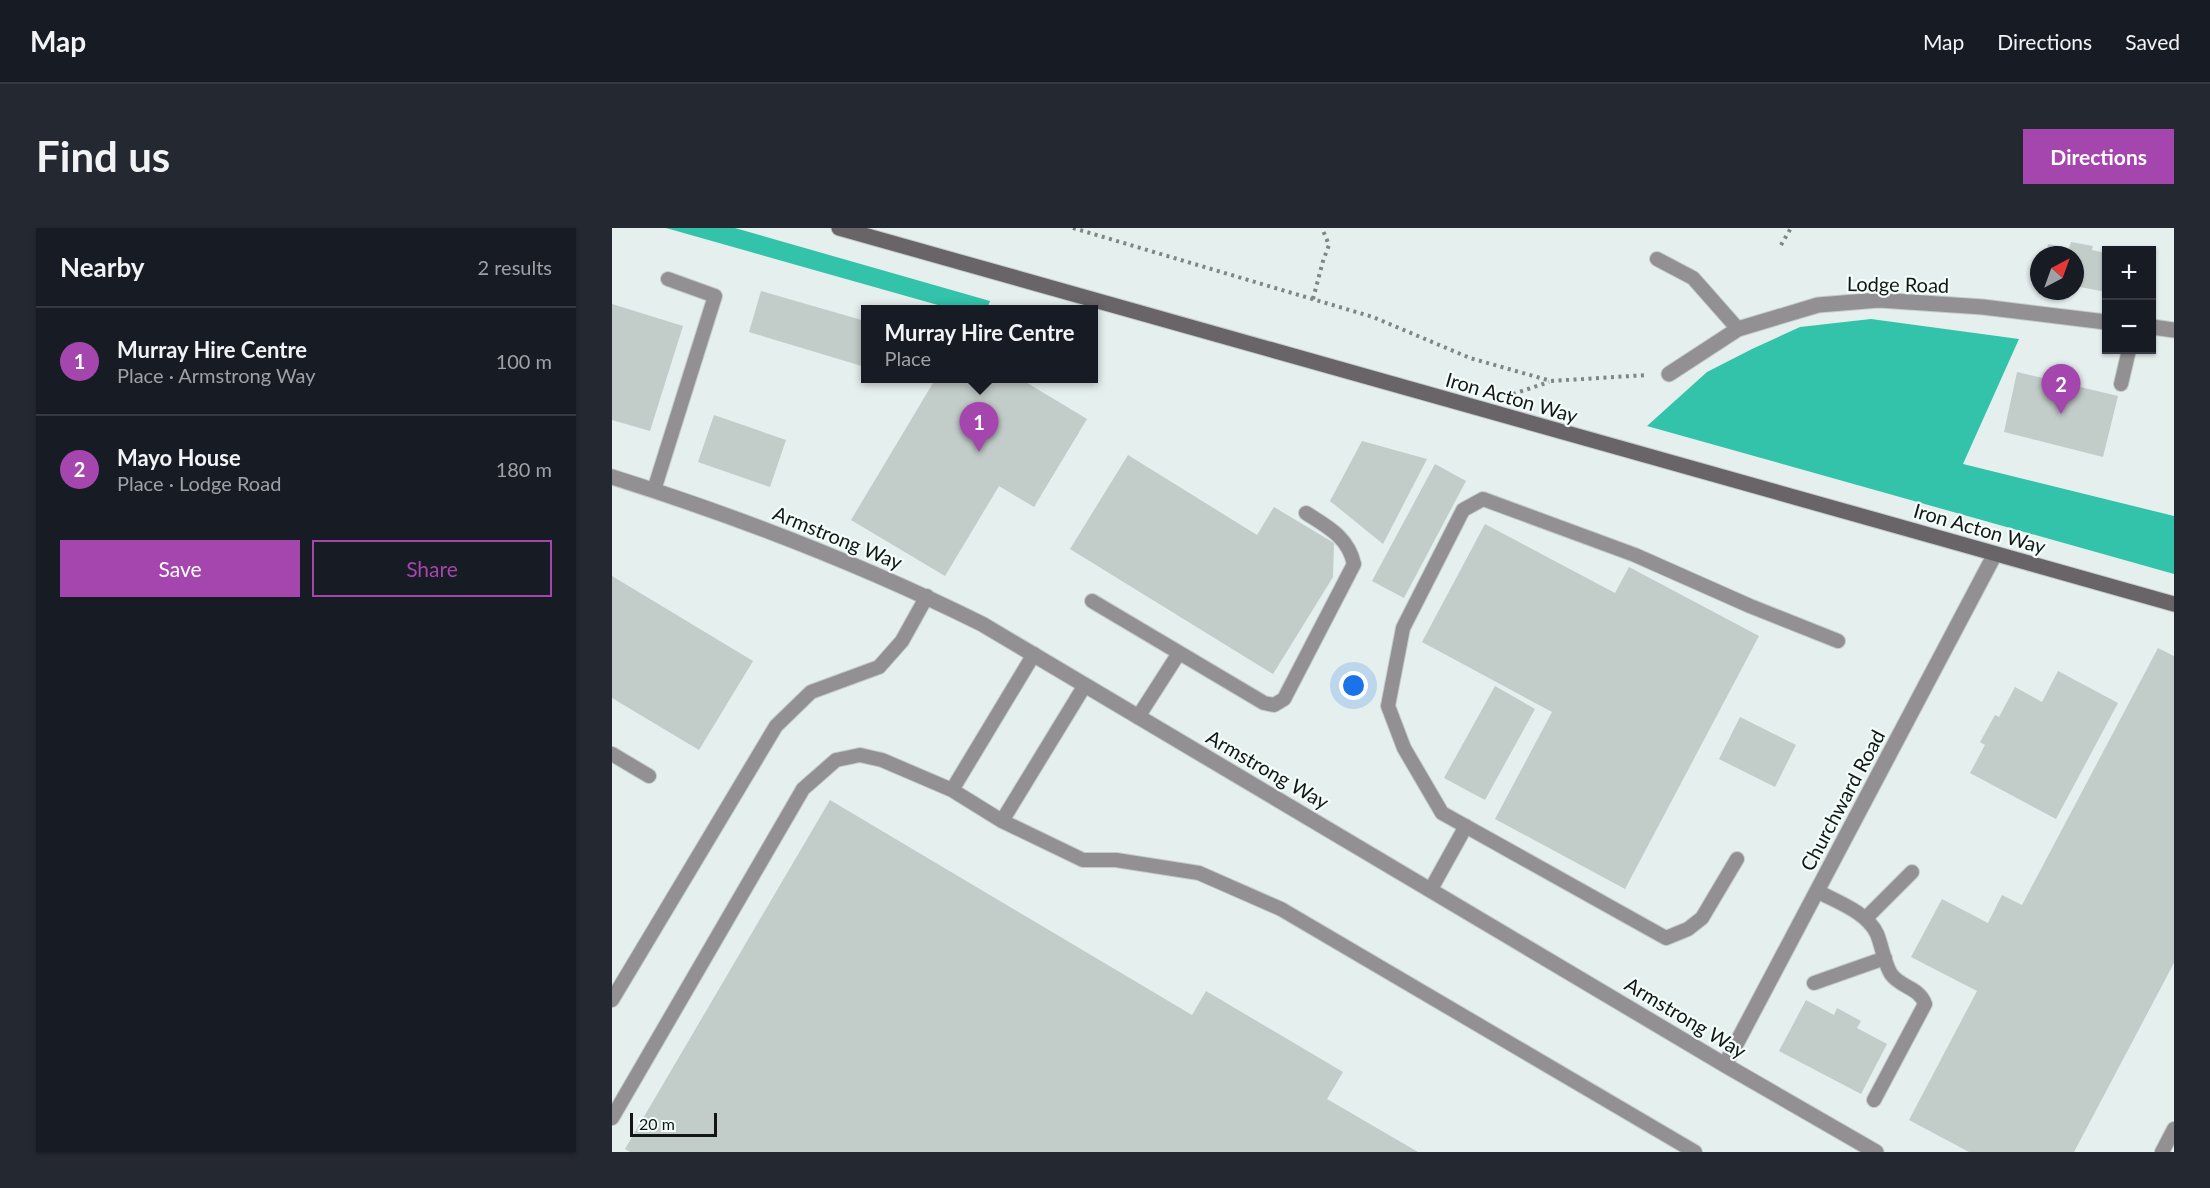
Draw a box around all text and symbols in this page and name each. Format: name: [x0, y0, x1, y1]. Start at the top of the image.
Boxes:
text: Map: [30, 24, 86, 58]
text: Map: [1923, 29, 1964, 54]
text: Directions: [1997, 29, 2092, 54]
text: Saved: [2125, 29, 2180, 54]
button: Directions: [2023, 129, 2174, 184]
text: Find us: [36, 131, 170, 181]
north arrow: [2030, 246, 2084, 300]
map controls: [2102, 246, 2156, 354]
button: +: [2102, 246, 2156, 300]
text: Nearby: [60, 251, 145, 283]
text: 2 results: [477, 255, 552, 279]
street label: Lodge Road: [1847, 271, 1949, 297]
button: −: [2102, 300, 2156, 354]
popup: [861, 305, 1098, 383]
text: Murray Hire Centre: [884, 319, 1075, 346]
text: Murray Hire Centre: [117, 336, 307, 363]
text: Place: [884, 346, 931, 370]
text: 1: [74, 349, 85, 373]
text: 100 m: [496, 349, 552, 373]
text: Place · Armstrong Way: [117, 363, 316, 387]
pin: 2: [2042, 364, 2080, 414]
street label: Iron Acton Way: [1443, 367, 1581, 427]
pin: 1: [960, 402, 998, 452]
text: Mayo House: [117, 444, 241, 471]
text: 2: [74, 457, 85, 481]
text: 180 m: [496, 457, 552, 481]
text: Place · Lodge Road: [117, 471, 281, 495]
street label: Iron Acton Way: [1911, 498, 2049, 558]
street label: Armstrong Way: [770, 500, 907, 574]
button: Save: [60, 540, 300, 597]
button: Share: [312, 540, 552, 597]
your location: [1339, 671, 1368, 700]
street label: Armstrong Way: [1203, 724, 1334, 814]
street label: Churchward Road: [1795, 725, 1889, 875]
street label: Armstrong Way: [1621, 971, 1752, 1063]
scale bar: [630, 1110, 717, 1138]
text: 20 m: [639, 1114, 675, 1133]

